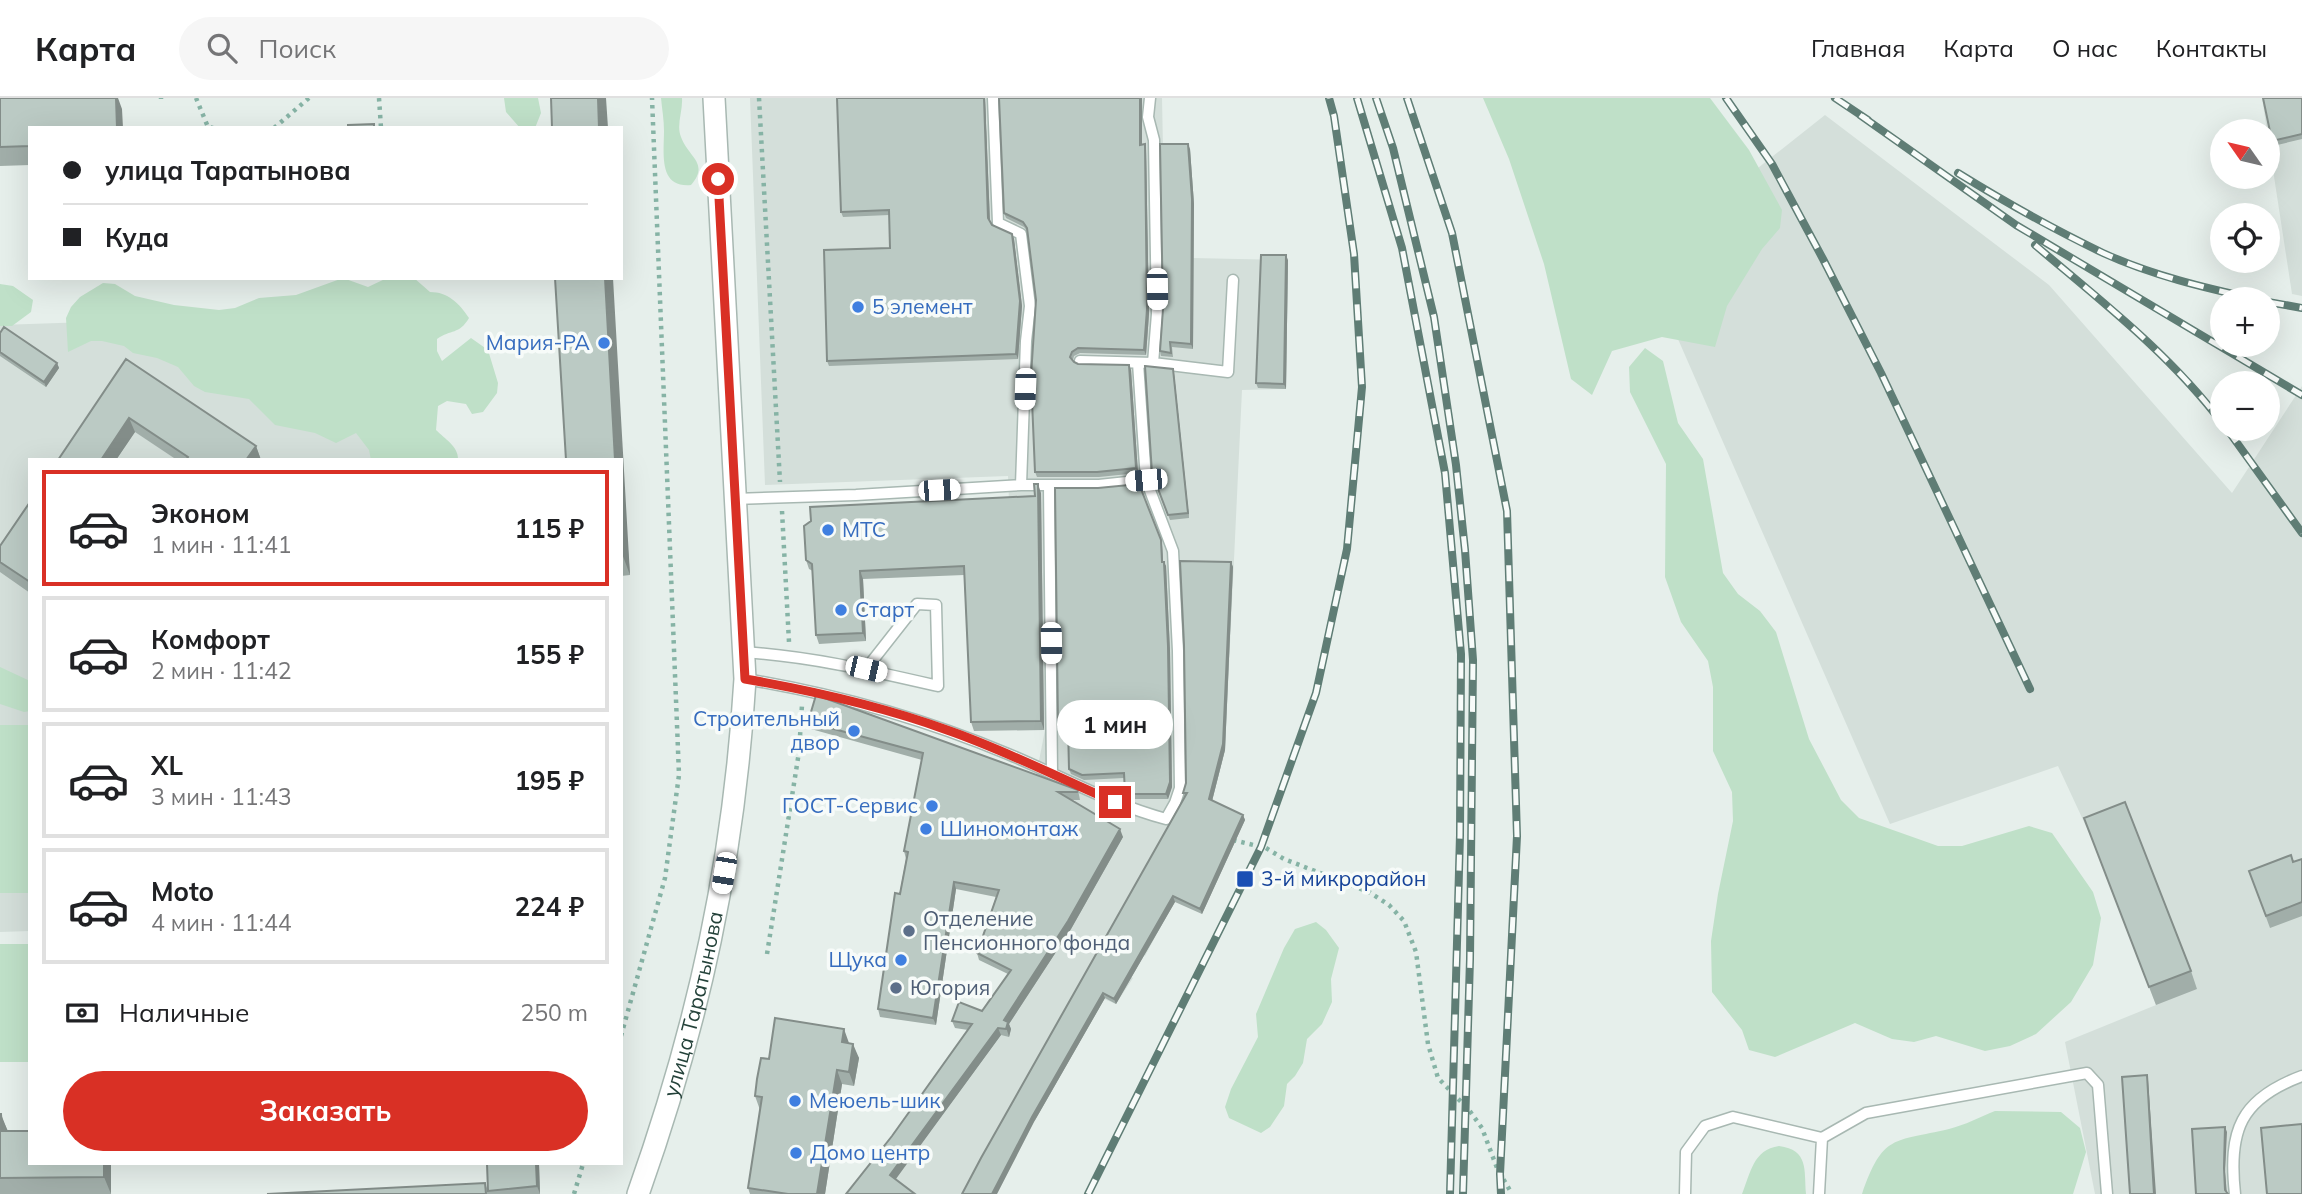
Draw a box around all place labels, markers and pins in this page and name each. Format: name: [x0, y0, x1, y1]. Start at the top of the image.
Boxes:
place label: 5 элемент: [872, 293, 973, 319]
marker: 5 элемент: [850, 299, 866, 315]
place label: Мария-РА: [486, 329, 591, 355]
marker: Мария-РА: [596, 335, 612, 351]
place label: МТС: [842, 516, 886, 542]
marker: МТС: [820, 522, 836, 538]
place label: Старт: [855, 596, 915, 622]
marker: Старт: [833, 602, 849, 618]
place label: Строительный двор: [693, 705, 840, 755]
marker: Строительный двор: [846, 723, 862, 739]
place label: ГОСТ-Сервис: [782, 792, 918, 818]
marker: ГОСТ-Сервис: [924, 798, 940, 814]
place label: Шиномонтаж: [940, 815, 1078, 841]
marker: Шиномонтаж: [918, 821, 934, 837]
place label: 3-й микрорайон: [1261, 865, 1426, 891]
marker: 3-й микрорайон: [1235, 869, 1255, 889]
place label: Отделение Пенсионного фонда: [923, 905, 1130, 955]
marker: Отделение Пенсионного фонда: [901, 923, 917, 939]
place label: Щука: [828, 946, 887, 972]
marker: Щука: [893, 952, 909, 968]
place label: Югория: [910, 974, 990, 1000]
marker: Югория: [888, 980, 904, 996]
place label: Меюель-шик: [809, 1087, 941, 1113]
marker: Меюель-шик: [787, 1093, 803, 1109]
place label: Домо центр: [810, 1139, 930, 1165]
marker: Домо центр: [788, 1145, 804, 1161]

